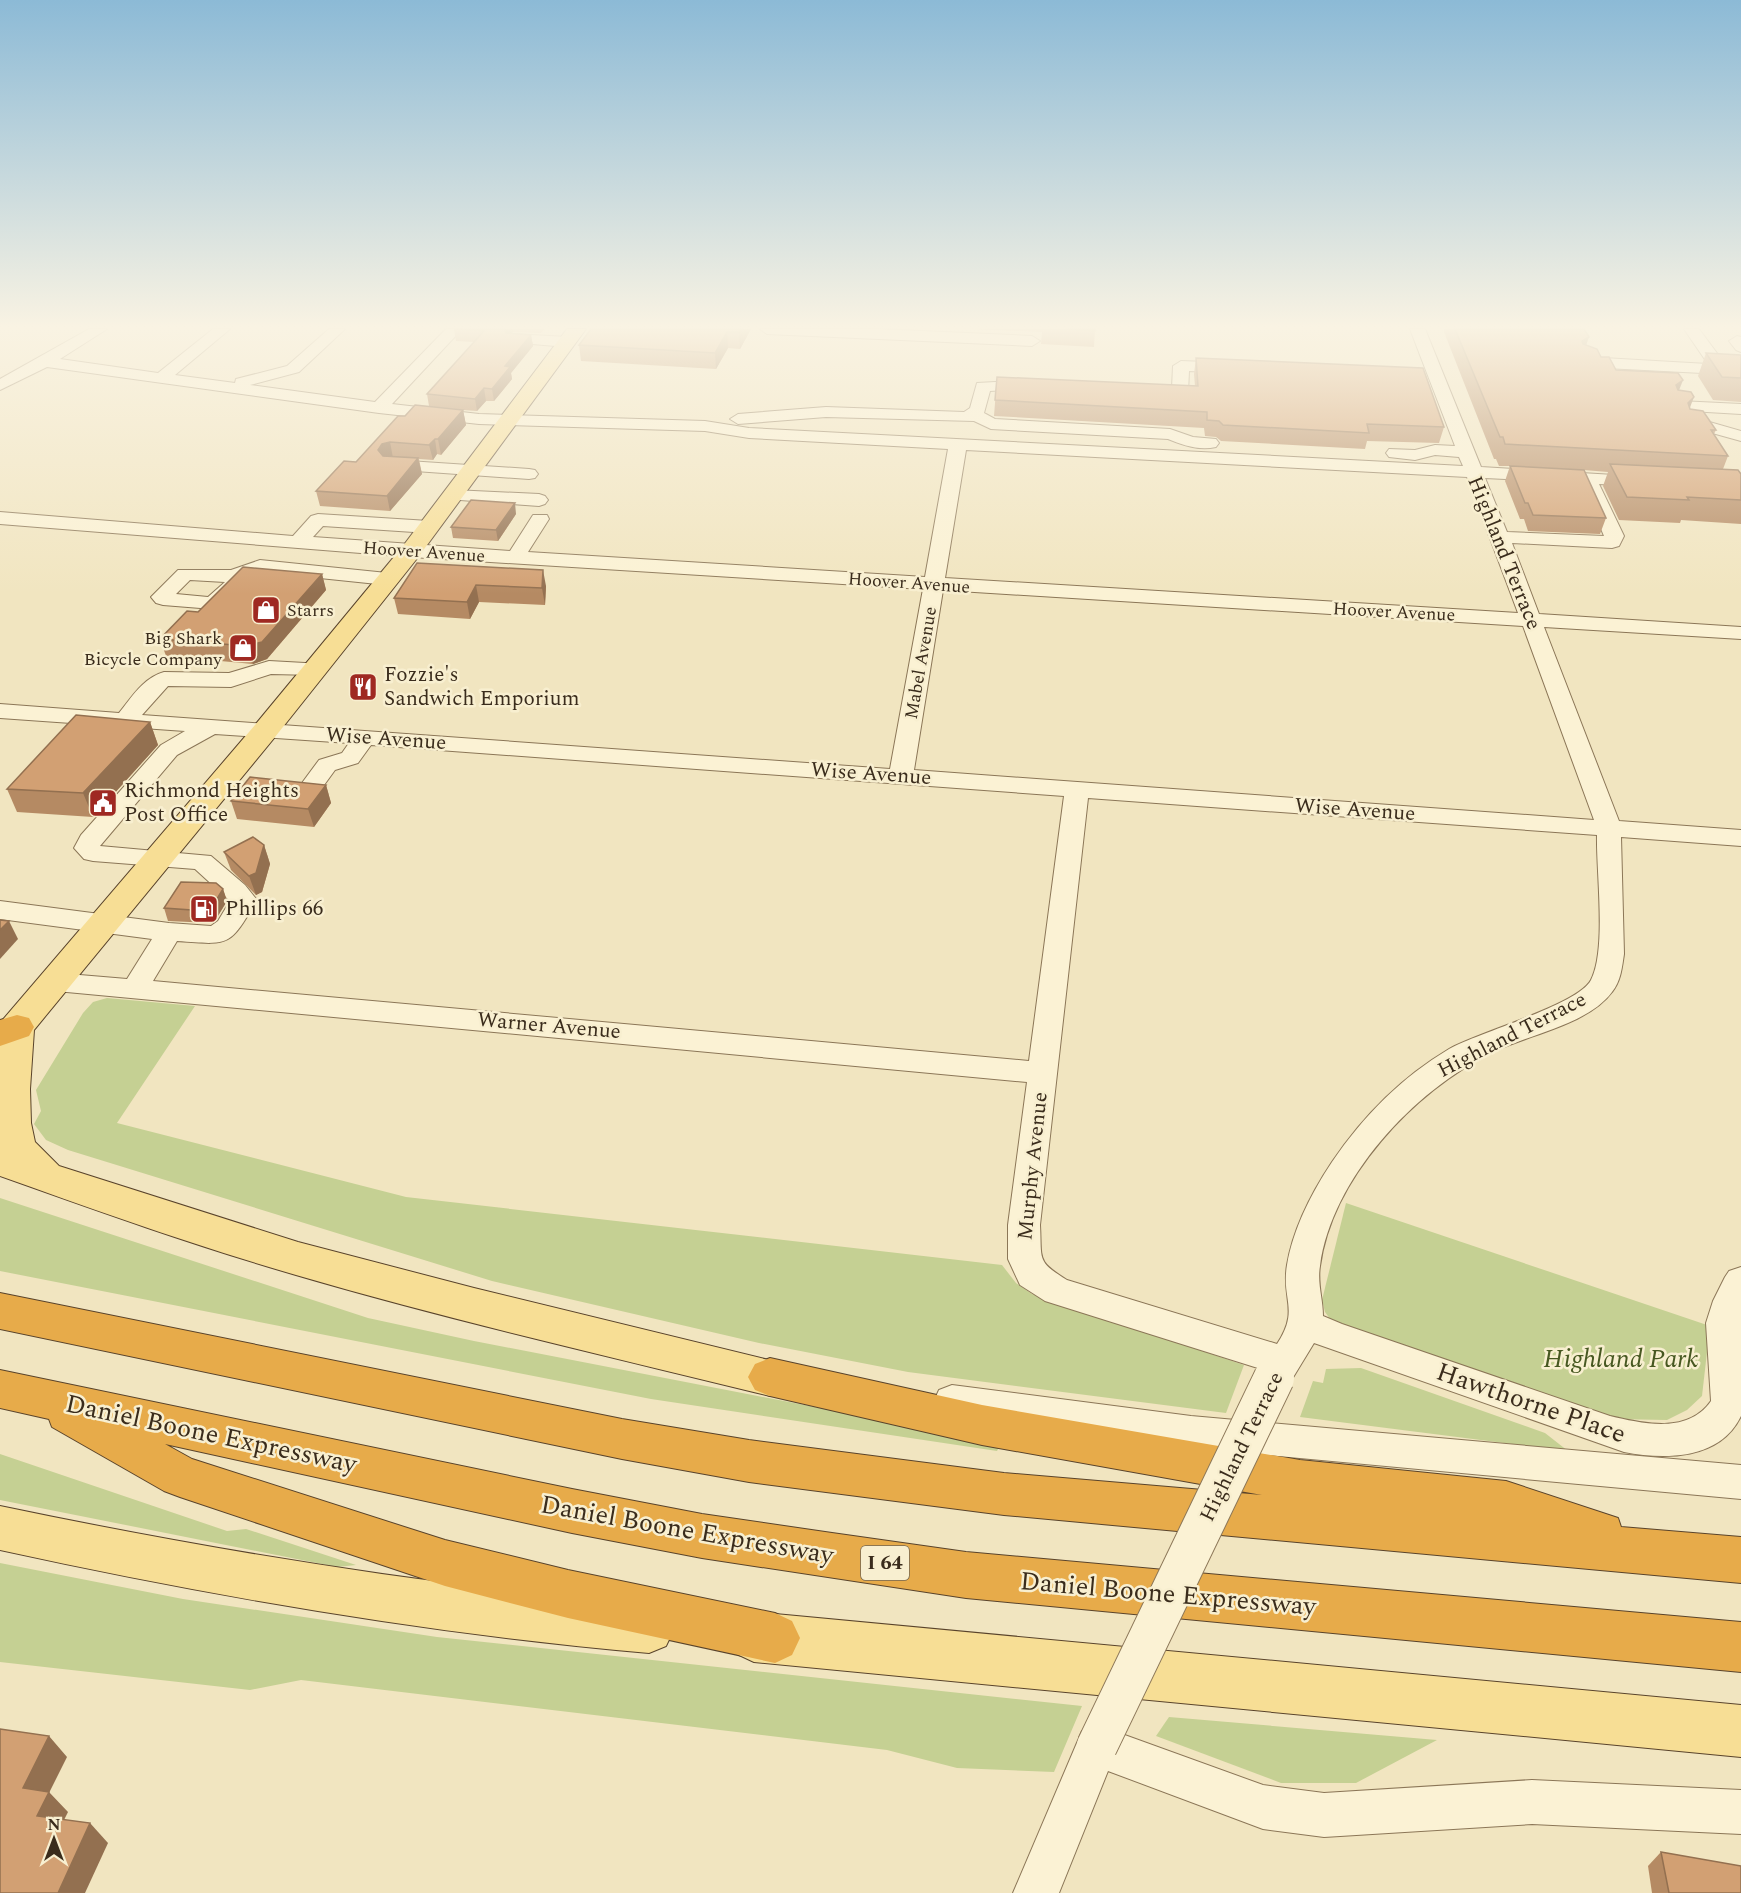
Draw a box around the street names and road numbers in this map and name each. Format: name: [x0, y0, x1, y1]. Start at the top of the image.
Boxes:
street label: Highland Terrace: [1459, 471, 1549, 635]
street label: Hoover Avenue: [362, 534, 486, 570]
street label: Hoover Avenue: [847, 565, 971, 601]
street label: Hoover Avenue: [1332, 595, 1456, 629]
street label: Mabel Avenue: [898, 604, 944, 722]
street label: Wise Avenue: [325, 719, 447, 759]
street label: Wise Avenue: [810, 754, 932, 794]
street label: Wise Avenue: [1294, 790, 1416, 830]
street label: Highland Terrace: [1432, 984, 1592, 1086]
street label: Warner Avenue: [476, 1004, 622, 1048]
street label: Murphy Avenue: [1009, 1090, 1057, 1242]
street label: Hawthorne Place: [1431, 1352, 1631, 1454]
street label: Highland Terrace: [1192, 1367, 1292, 1527]
street label: Daniel Boone Expressway: [62, 1384, 362, 1485]
street label: Daniel Boone Expressway: [537, 1485, 838, 1576]
road number: I 64: [861, 1546, 909, 1580]
street label: Daniel Boone Expressway: [1018, 1561, 1319, 1627]

